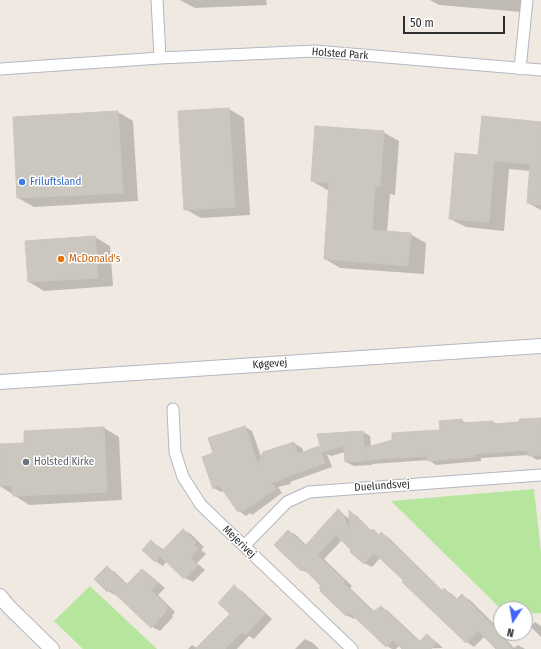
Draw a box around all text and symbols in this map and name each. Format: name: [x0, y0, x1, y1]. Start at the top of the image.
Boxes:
scale bar: [405, 8, 507, 34]
text: 50 m: [410, 16, 434, 30]
street label: Holsted Park: [311, 45, 369, 63]
place label: Friluftsland: [30, 175, 81, 189]
marker: Friluftsland: [17, 177, 27, 187]
place label: McDonald's: [69, 252, 120, 266]
marker: McDonald's: [56, 254, 66, 264]
street label: Køgevej: [252, 356, 288, 372]
place label: Holsted Kirke: [34, 455, 94, 469]
marker: Holsted Kirke: [21, 457, 31, 467]
street label: Duelundsvej: [354, 477, 410, 495]
street label: Mejerivej: [220, 523, 258, 561]
north arrow: [493, 601, 533, 641]
text: N: [506, 625, 515, 639]

